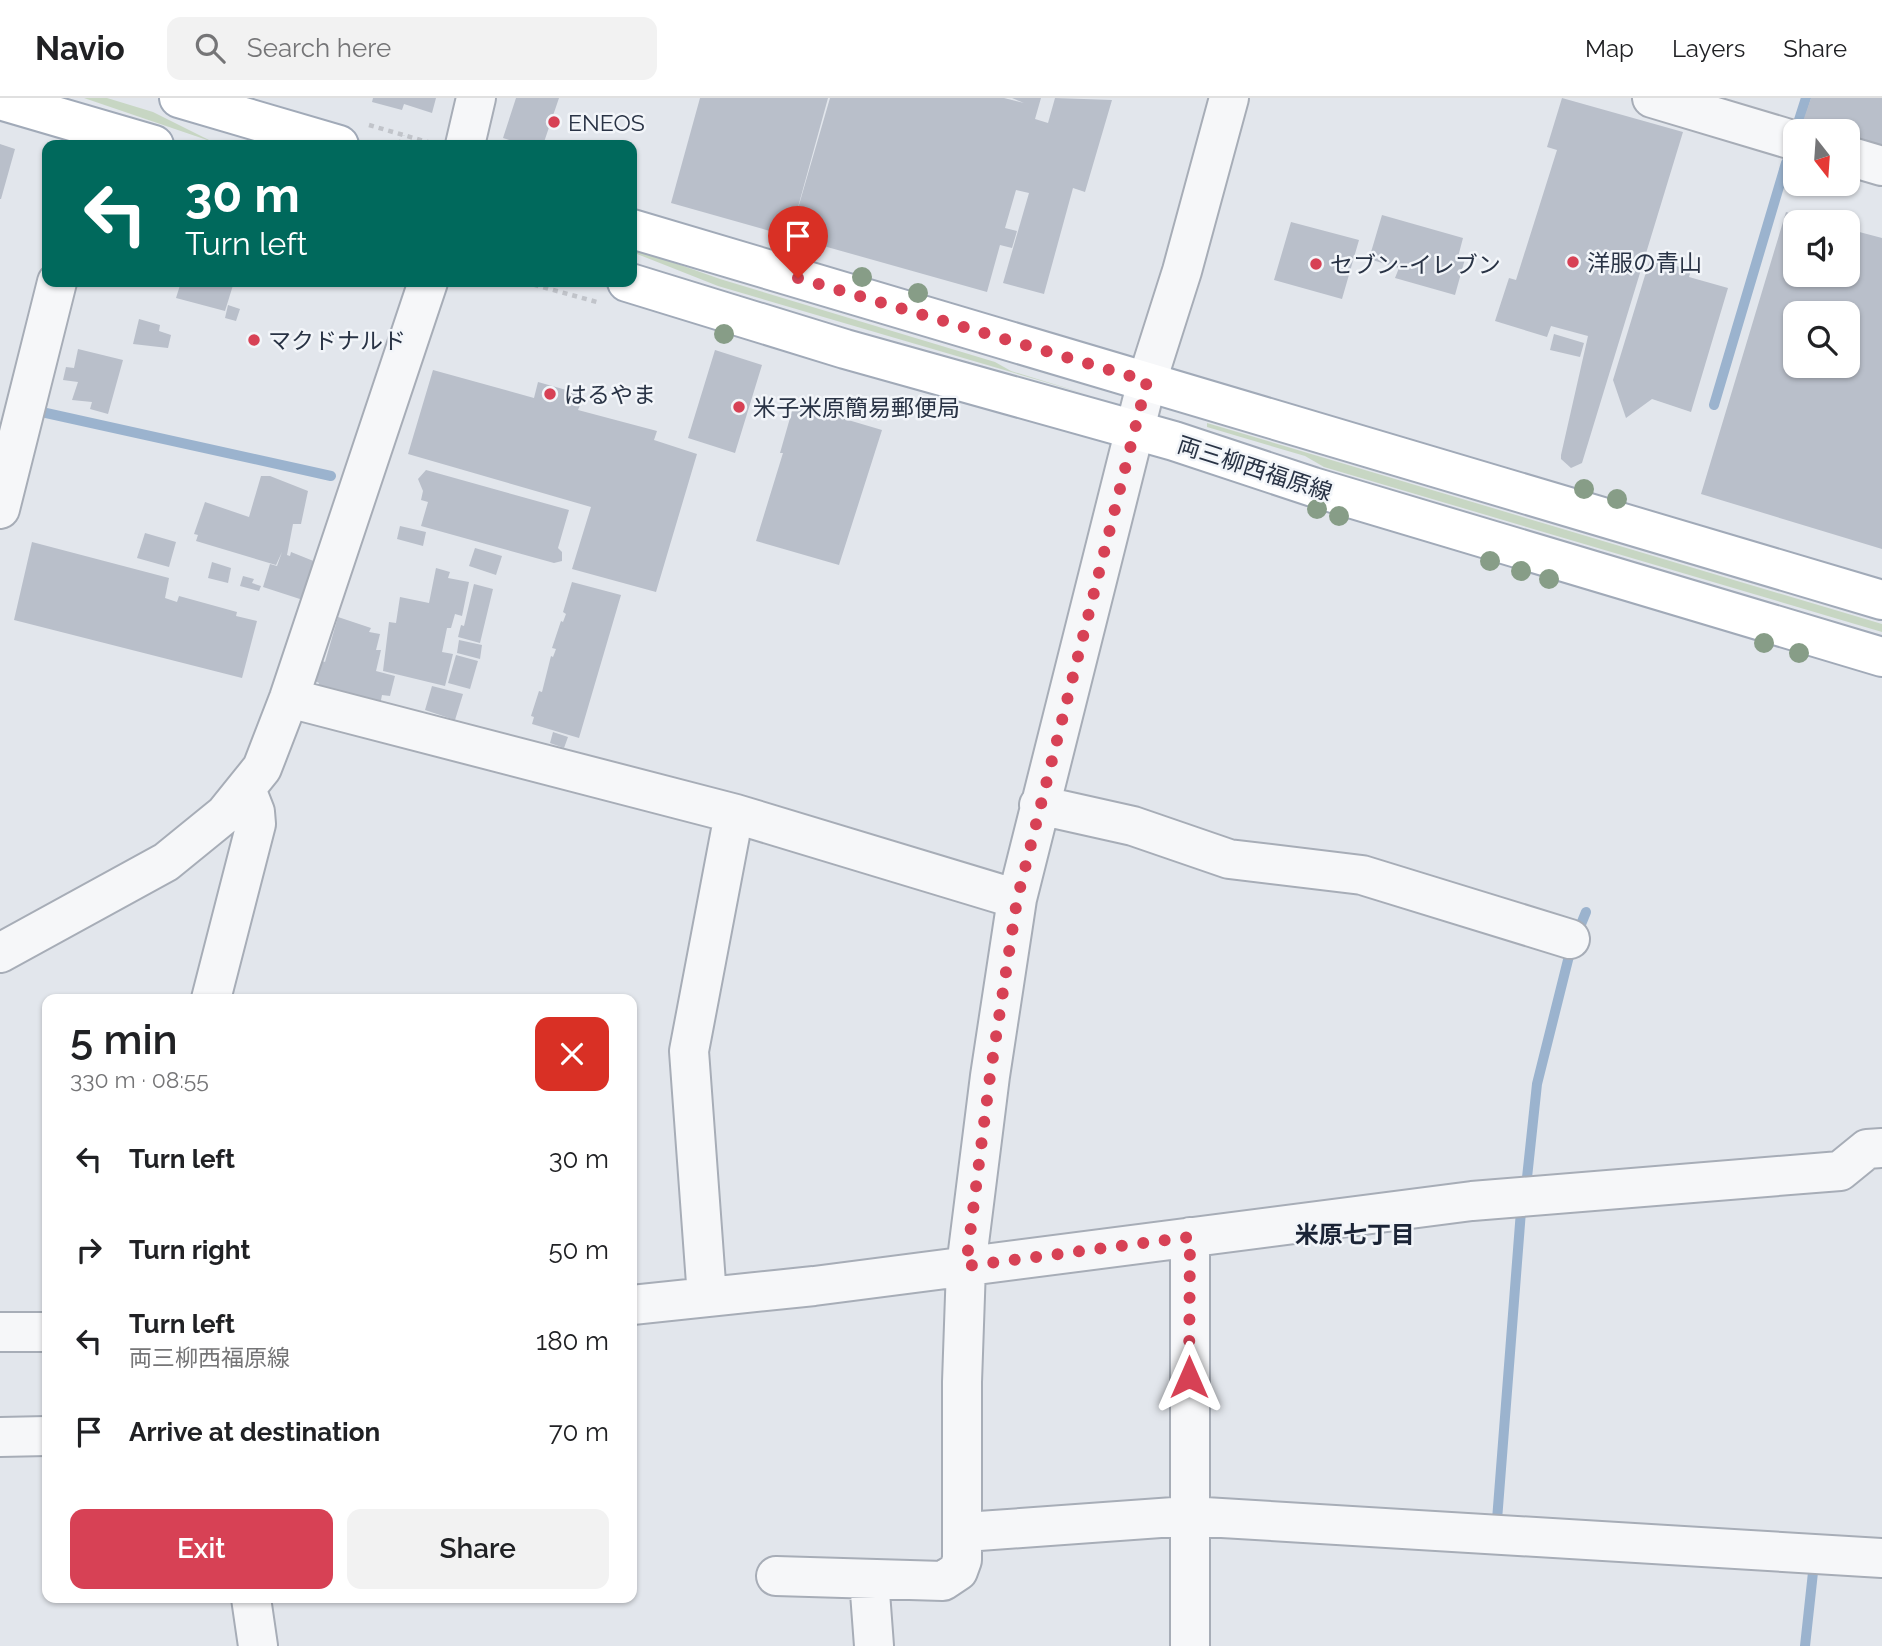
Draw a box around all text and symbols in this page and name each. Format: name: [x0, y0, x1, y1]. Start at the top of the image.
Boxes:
search box: [167, 17, 657, 80]
text: Navio: [35, 29, 125, 68]
icon: search: [191, 29, 229, 67]
text: Search here: [247, 33, 391, 63]
text: Map: [1585, 34, 1634, 63]
text: Layers: [1672, 34, 1745, 63]
text: Share: [1783, 34, 1847, 63]
place label: ENEOS: [568, 109, 645, 136]
marker: ENEOS: [546, 114, 562, 130]
north arrow: [1783, 119, 1860, 196]
map controls: [1783, 119, 1860, 378]
text: 30 m: [185, 166, 300, 223]
icon: left: [70, 168, 161, 259]
pin: [768, 206, 828, 278]
button: sound: [1783, 210, 1860, 287]
icon: arrive: [779, 217, 817, 255]
text: Turn left: [185, 225, 307, 262]
place label: 洋服の青山: [1587, 249, 1702, 276]
place label: セブン-イレブン: [1330, 251, 1501, 278]
marker: 洋服の青山: [1565, 254, 1581, 270]
marker: セブン-イレブン: [1308, 256, 1324, 272]
button: search: [1783, 301, 1860, 378]
place label: マクドナルド: [268, 327, 406, 354]
marker: マクドナルド: [246, 332, 262, 348]
place label: はるやま: [564, 381, 656, 408]
marker: はるやま: [542, 386, 558, 402]
place label: 米子米原簡易郵便局: [753, 394, 960, 421]
marker: 米子米原簡易郵便局: [731, 399, 747, 415]
street label: 両三柳西福原線: [1174, 430, 1336, 506]
text: 5 min: [70, 1015, 178, 1064]
button: close: [535, 1017, 609, 1091]
text: 330 m · 08:55: [70, 1066, 209, 1093]
icon: left: [70, 1140, 108, 1178]
text: Turn left: [129, 1144, 235, 1174]
text: 30 m: [549, 1144, 609, 1174]
district label: 米原七丁目: [1295, 1220, 1415, 1249]
icon: right: [70, 1231, 108, 1269]
text: Turn right: [129, 1235, 250, 1265]
text: 50 m: [548, 1235, 609, 1265]
text: Turn left: [129, 1309, 235, 1339]
icon: left: [70, 1322, 108, 1360]
text: 180 m: [536, 1326, 609, 1356]
position arrow: [1152, 1340, 1226, 1414]
text: 両三柳西福原線: [129, 1344, 290, 1371]
icon: arrive: [70, 1413, 108, 1451]
text: Arrive at destination: [129, 1417, 380, 1447]
text: 70 m: [549, 1417, 609, 1447]
button: Exit: [70, 1509, 333, 1589]
button: Share: [347, 1509, 609, 1589]

